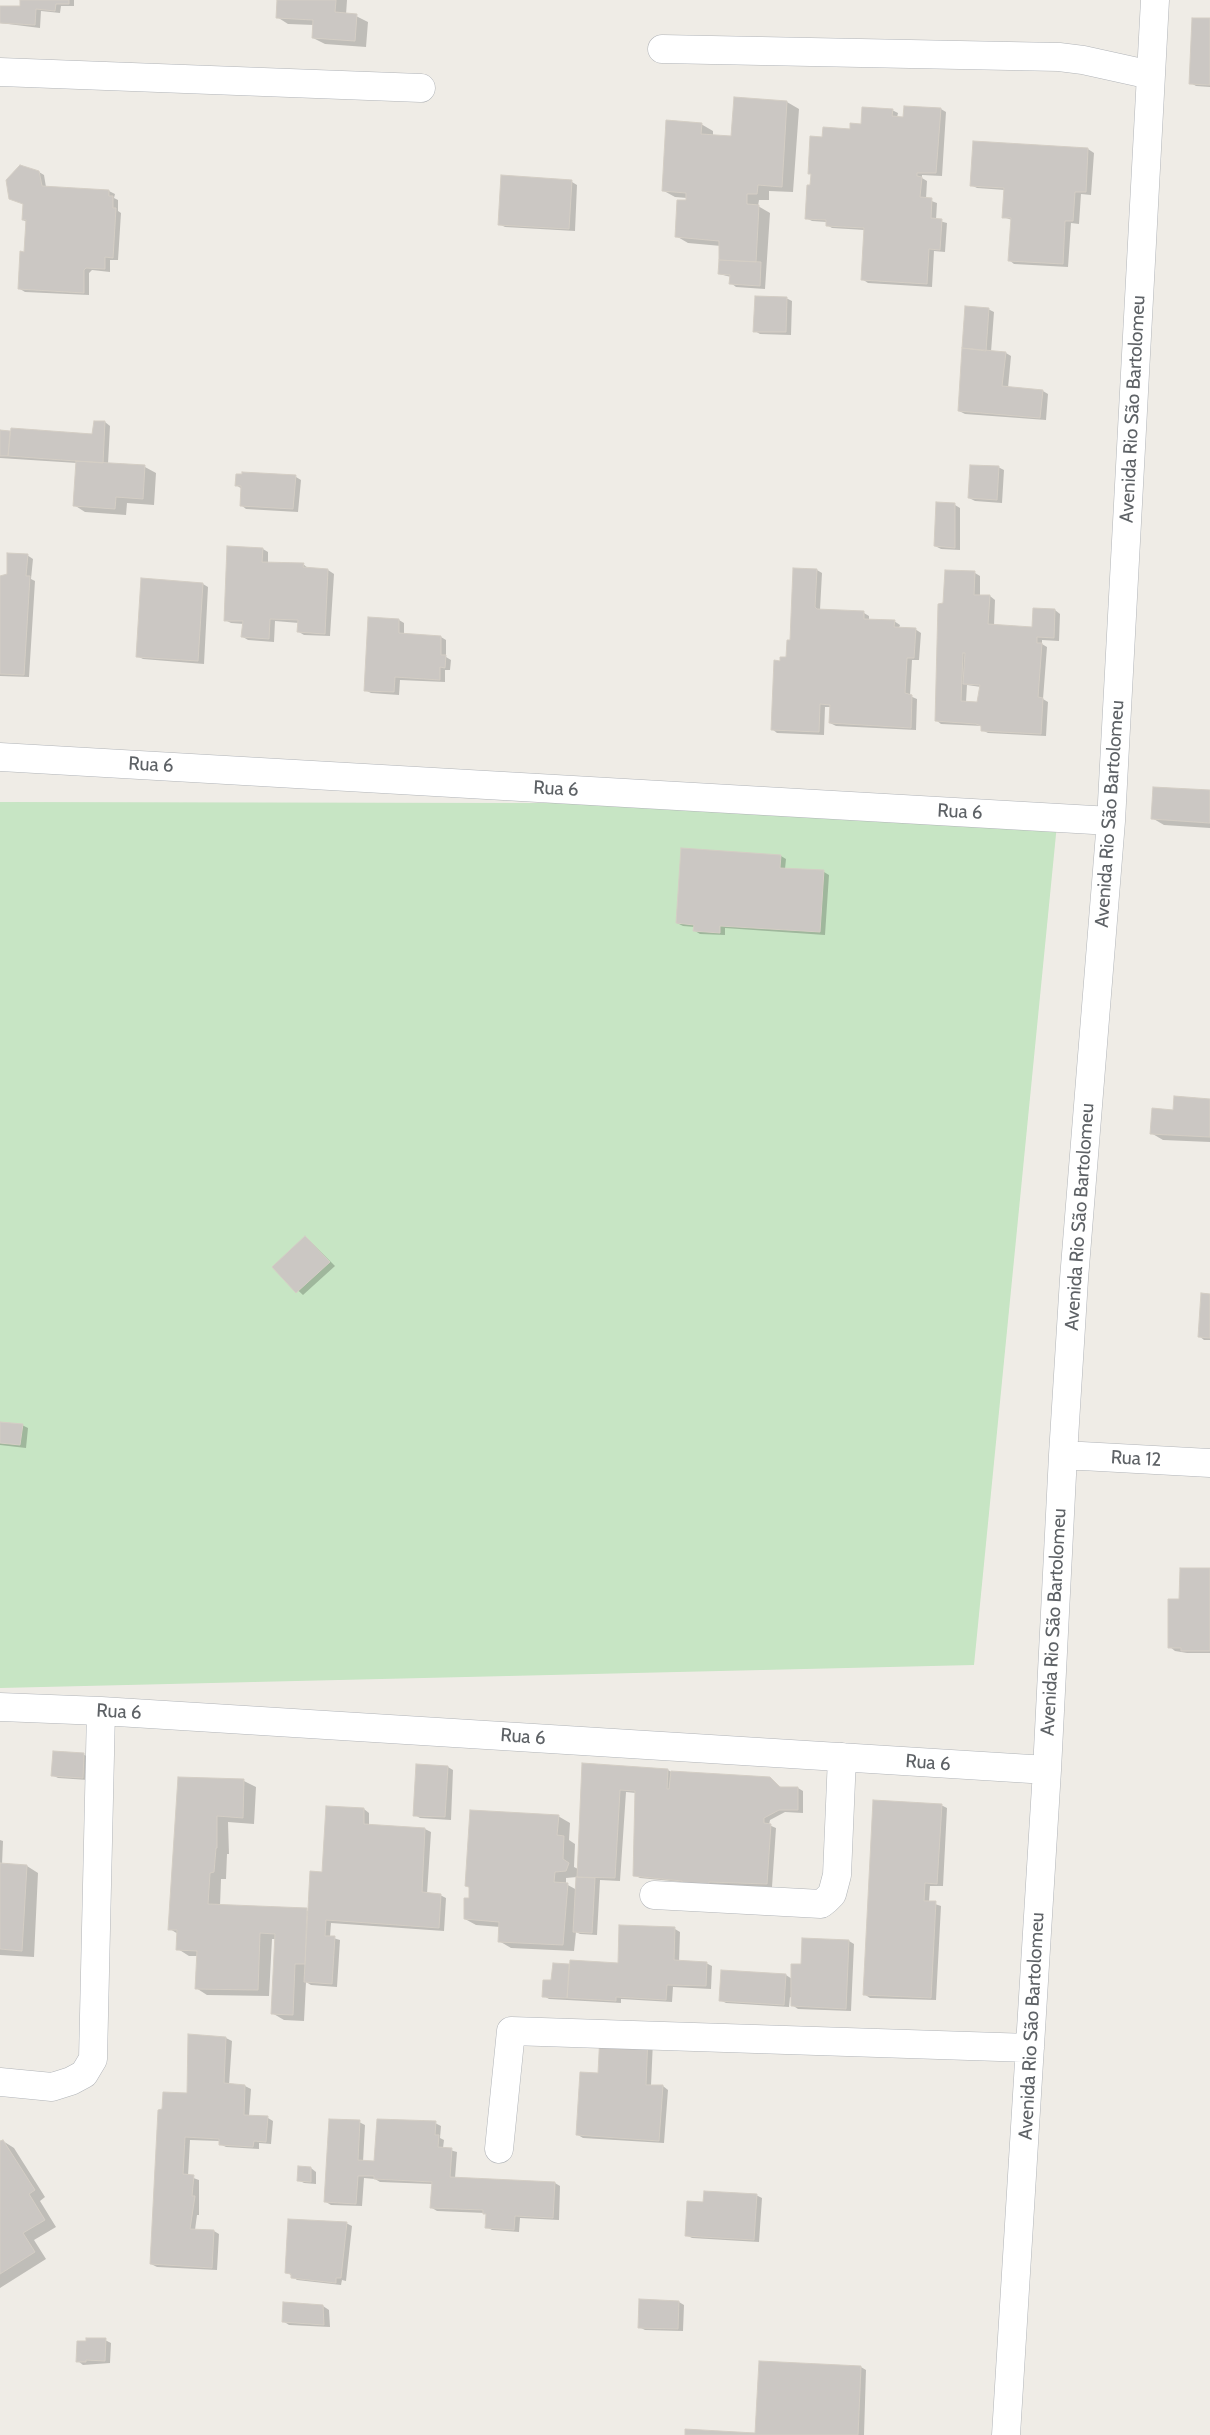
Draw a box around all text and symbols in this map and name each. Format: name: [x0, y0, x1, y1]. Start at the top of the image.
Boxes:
street label: Avenida Rio São Bartolomeu: [1116, 295, 1150, 523]
street label: Avenida Rio São Bartolomeu: [1091, 699, 1129, 929]
street label: Rua 6: [128, 752, 174, 778]
street label: Rua 6: [533, 776, 579, 802]
street label: Rua 6: [937, 799, 983, 825]
street label: Avenida Rio São Bartolomeu: [1061, 1102, 1099, 1332]
street label: Rua 12: [1110, 1446, 1162, 1472]
street label: Avenida Rio São Bartolomeu: [1037, 1508, 1071, 1736]
street label: Rua 6: [96, 1699, 142, 1725]
street label: Rua 6: [500, 1724, 546, 1750]
street label: Rua 6: [905, 1750, 951, 1776]
street label: Avenida Rio São Bartolomeu: [1015, 1912, 1049, 2140]

